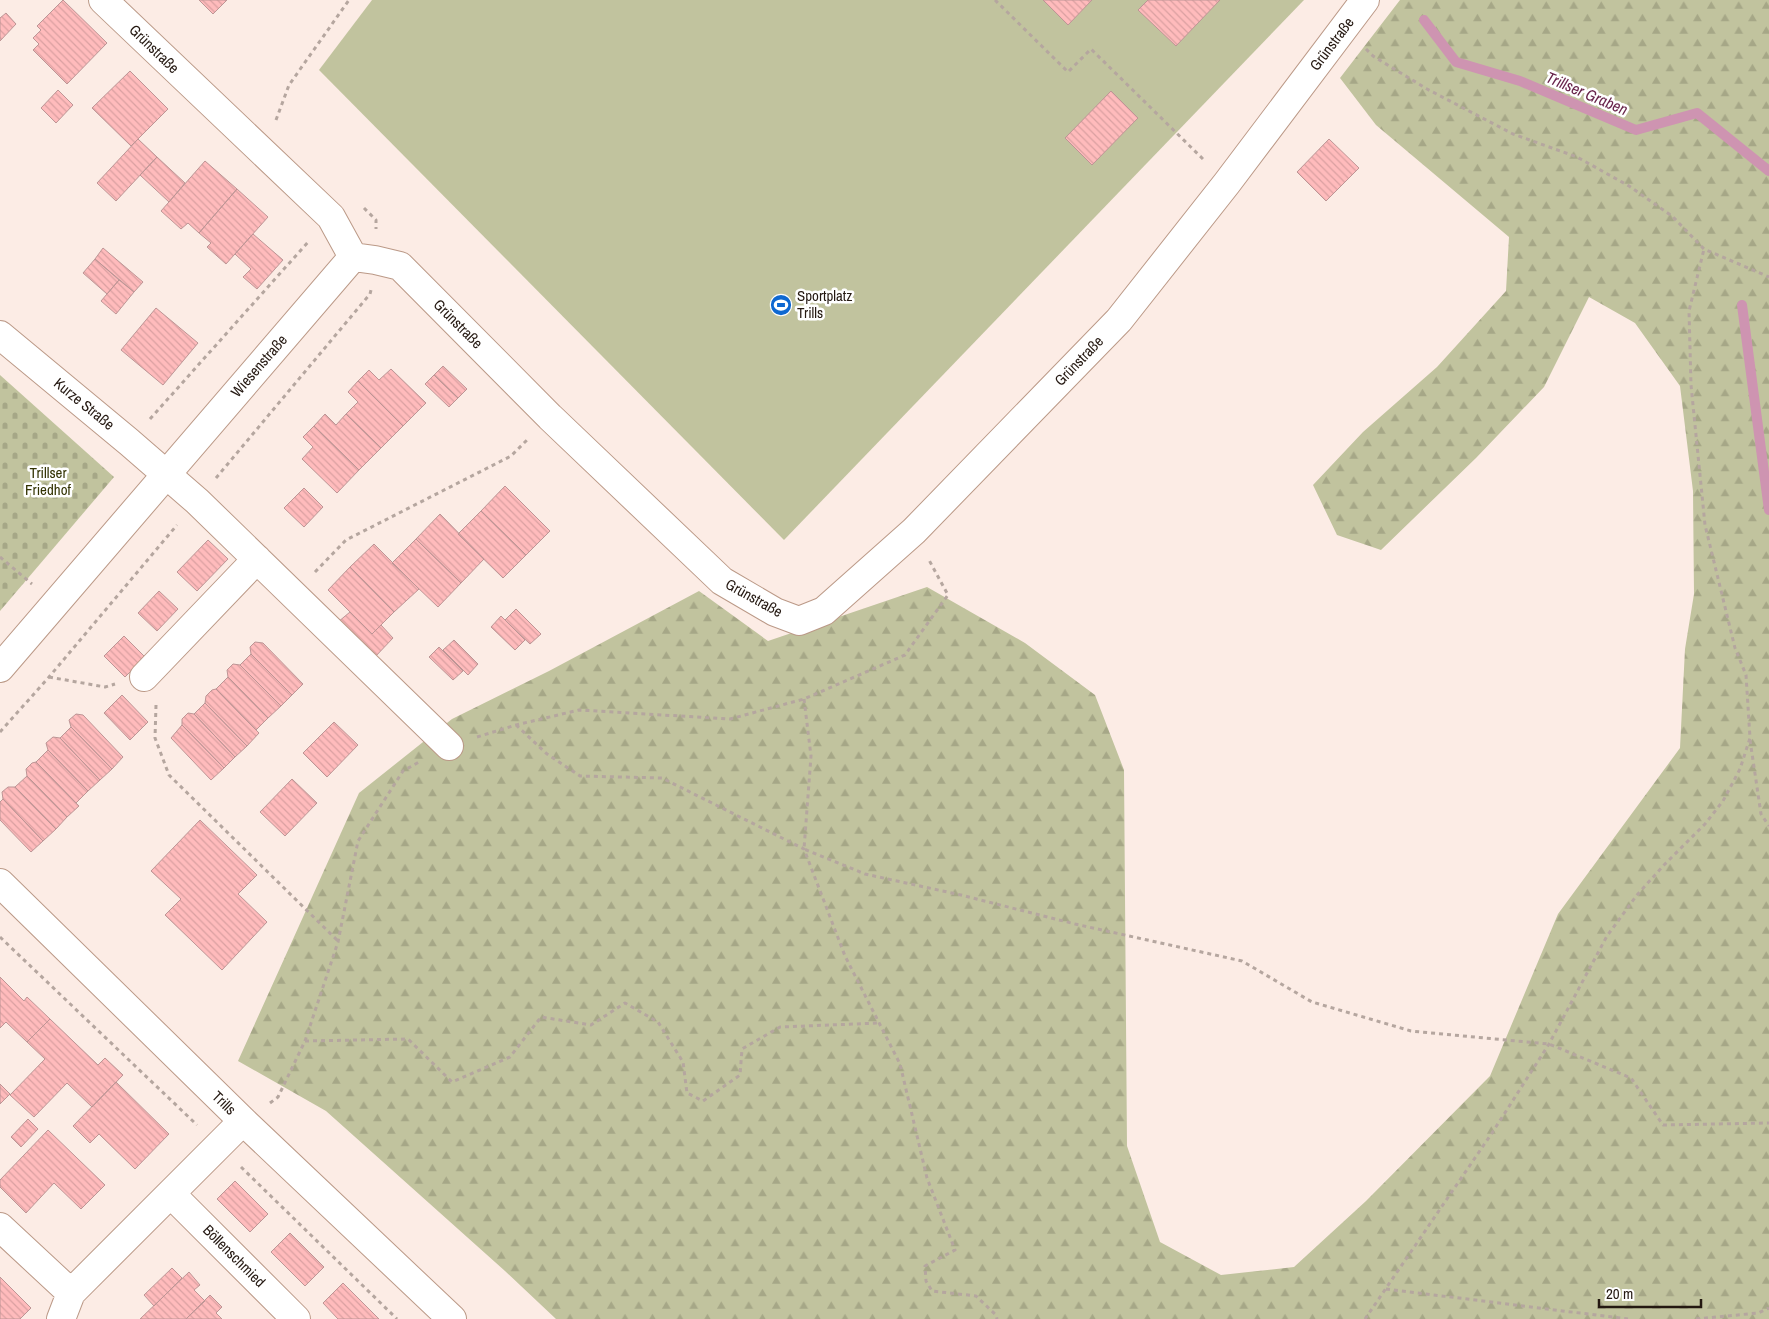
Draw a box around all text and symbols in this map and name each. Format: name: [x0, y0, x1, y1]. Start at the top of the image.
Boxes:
street label: Grünstraße: [1304, 12, 1359, 75]
street label: Grünstraße: [125, 19, 184, 78]
water label: Trillser Graben: [1543, 66, 1631, 120]
place label: Sportplatz Trills: [797, 285, 852, 323]
sports icon: Sportplatz Trills: [769, 293, 793, 317]
street label: Grünstraße: [429, 294, 488, 353]
street label: Wiesenstraße: [226, 330, 292, 401]
street label: Grünstraße: [1049, 331, 1108, 390]
street label: Kurze Straße: [50, 373, 119, 435]
park label: Trillser Friedhof: [25, 462, 71, 500]
street label: Grünstraße: [722, 573, 787, 622]
street label: Trills: [208, 1086, 241, 1119]
street label: Böllenschmied: [198, 1220, 270, 1292]
scale bar: [1599, 1276, 1702, 1308]
text: 20 m: [1606, 1283, 1633, 1304]

